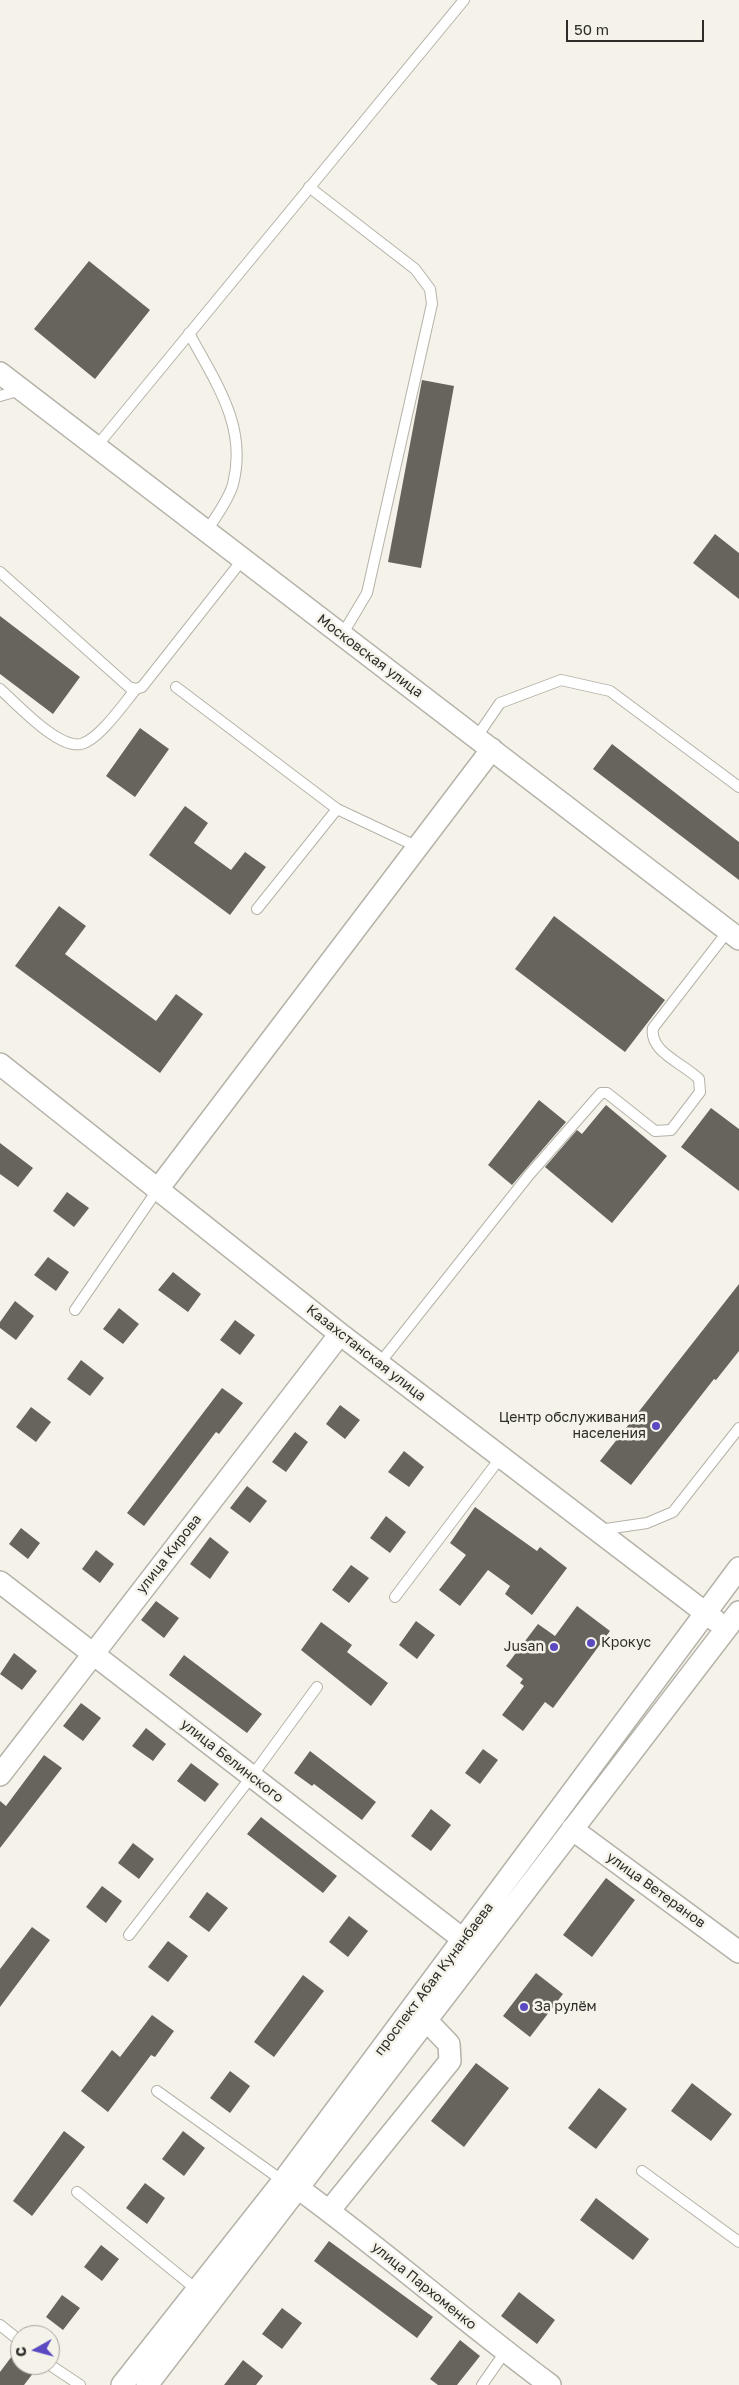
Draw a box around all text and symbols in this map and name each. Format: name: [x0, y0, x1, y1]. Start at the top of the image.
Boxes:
scale bar: [569, 10, 706, 42]
text: 50 m: [574, 20, 609, 38]
street label: Московская улица: [314, 611, 426, 701]
street label: Казахстанская улица: [303, 1301, 429, 1405]
place label: Центр обслуживания населения: [499, 1410, 646, 1442]
marker: Центр обслуживания населения: [650, 1420, 662, 1432]
street label: улица Кирова: [133, 1511, 205, 1597]
place label: Крокус: [601, 1635, 651, 1651]
marker: Крокус: [585, 1637, 597, 1649]
place label: Jusan: [504, 1639, 544, 1655]
marker: Jusan: [548, 1641, 560, 1653]
street label: улица Белинского: [177, 1716, 287, 1806]
street label: улица Ветеранов: [603, 1848, 709, 1932]
street label: проспект Абая Кунанбаева: [371, 1899, 497, 2059]
place label: За рулём: [534, 1999, 597, 2015]
marker: За рулём: [518, 2001, 530, 2013]
street label: улица Пархоменко: [368, 2239, 480, 2333]
north arrow: [10, 2325, 60, 2375]
text: С: [12, 2346, 30, 2358]

